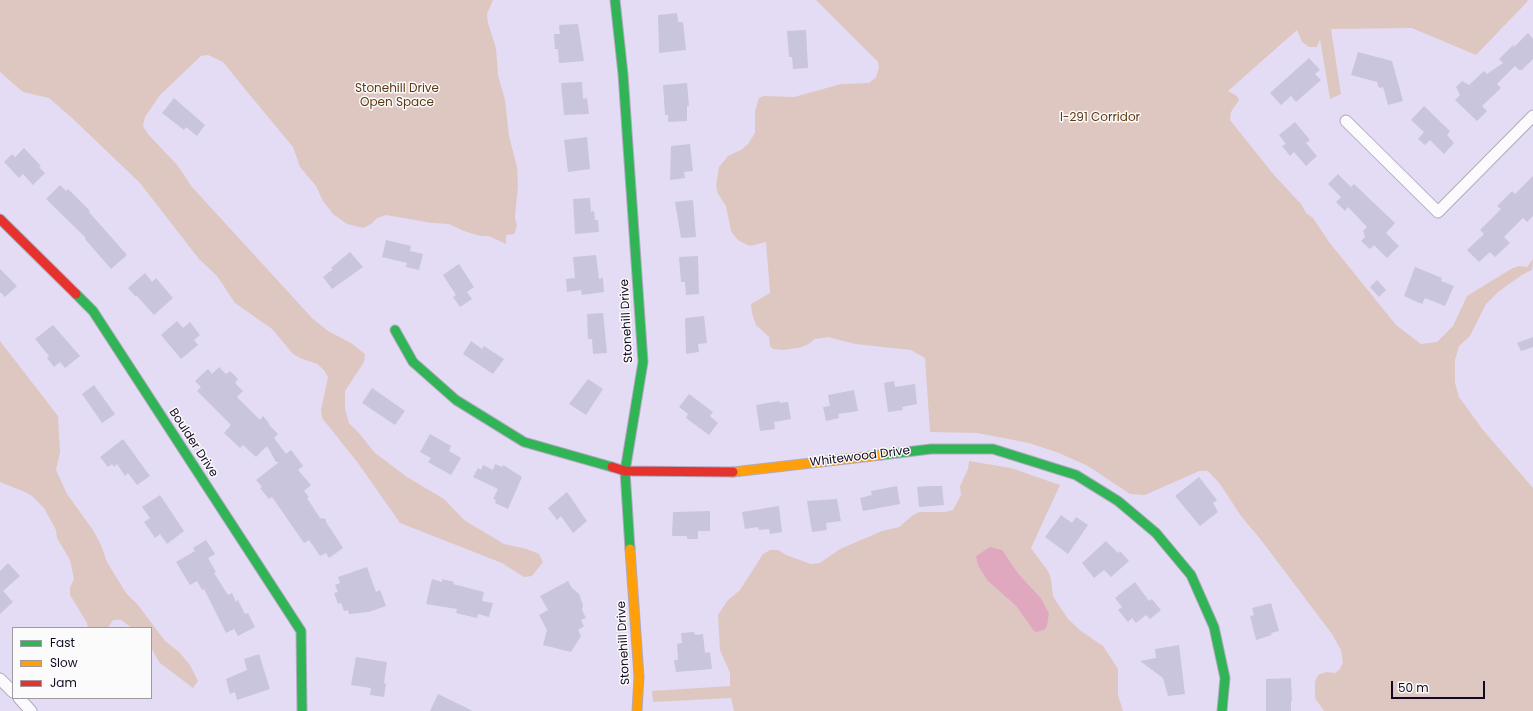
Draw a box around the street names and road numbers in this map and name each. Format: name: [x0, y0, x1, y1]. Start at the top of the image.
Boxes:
street label: Stonehill Drive: [618, 279, 636, 363]
street label: Boulder Drive: [165, 406, 221, 480]
street label: Whitewood Drive: [809, 444, 911, 470]
street label: Stonehill Drive: [615, 601, 633, 685]

